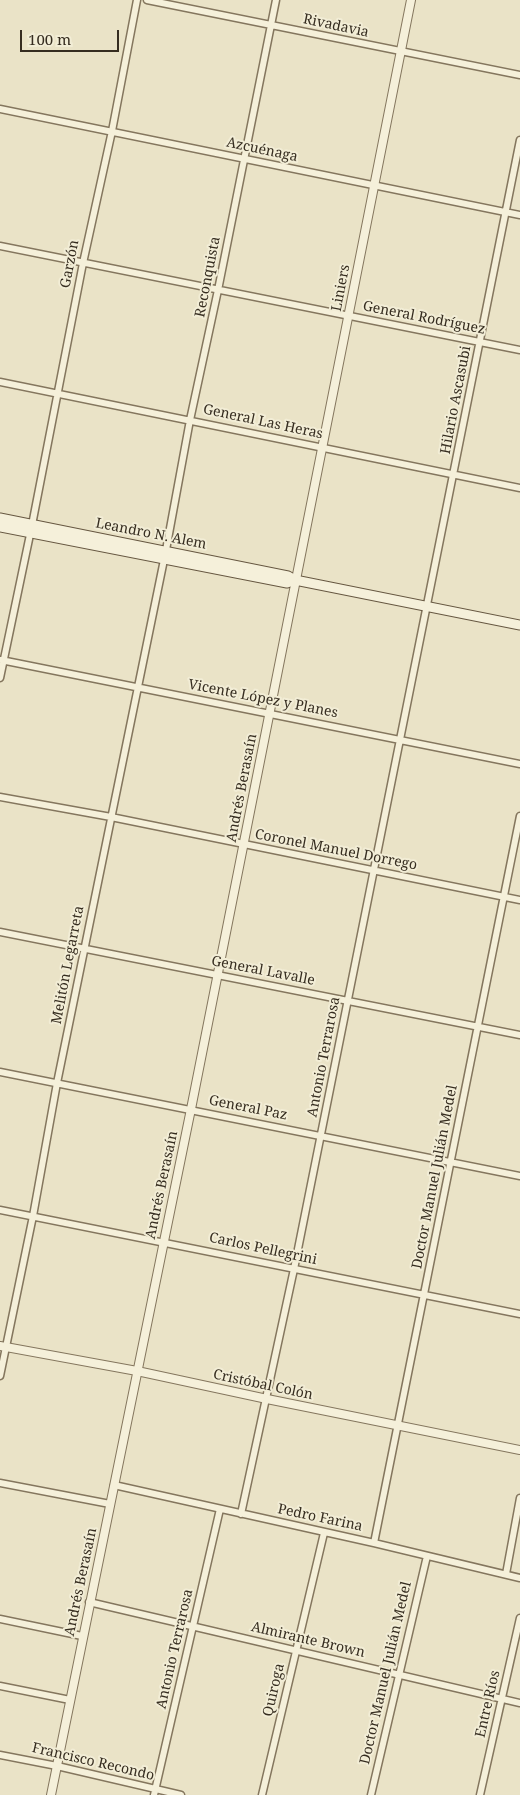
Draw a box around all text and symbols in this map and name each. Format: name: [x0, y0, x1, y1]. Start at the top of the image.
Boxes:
street label: Rivadavia: [302, 11, 370, 41]
scale bar: [22, 20, 121, 52]
text: 100 m: [28, 29, 71, 49]
street label: Azcuénaga: [225, 134, 299, 166]
street label: Reconquista: [192, 235, 224, 319]
street label: Garzón: [57, 238, 83, 290]
street label: Liniers: [328, 263, 354, 313]
street label: General Rodríguez: [361, 298, 487, 338]
street label: Hilario Ascasubi: [437, 344, 475, 456]
street label: General Las Heras: [202, 401, 324, 443]
street label: Leandro N. Alem: [94, 515, 208, 553]
street label: Vicente López y Planes: [187, 676, 339, 722]
street label: Andrés Berasaín: [223, 732, 261, 844]
street label: Coronel Manuel Dorrego: [254, 826, 418, 874]
street label: Melitón Legarreta: [48, 904, 88, 1026]
street label: General Lavalle: [210, 953, 316, 989]
street label: Antonio Terrarosa: [304, 995, 344, 1119]
street label: Doctor Manuel Julián Medel: [409, 1084, 461, 1270]
street label: General Paz: [207, 1092, 289, 1124]
street label: Andrés Berasaín: [142, 1129, 182, 1241]
street label: Carlos Pellegrini: [208, 1229, 318, 1269]
street label: Cristóbal Colón: [212, 1366, 314, 1404]
street label: Pedro Farina: [276, 1501, 364, 1535]
street label: Andrés Berasaín: [61, 1526, 101, 1638]
street label: Doctor Manuel Julián Medel: [357, 1580, 415, 1766]
street label: Antonio Terrarosa: [153, 1588, 197, 1710]
street label: Almirante Brown: [250, 1619, 366, 1661]
street label: Quiroga: [260, 1662, 288, 1718]
street label: Entre Ríos: [472, 1669, 504, 1739]
street label: Francisco Recondo: [30, 1740, 156, 1784]

